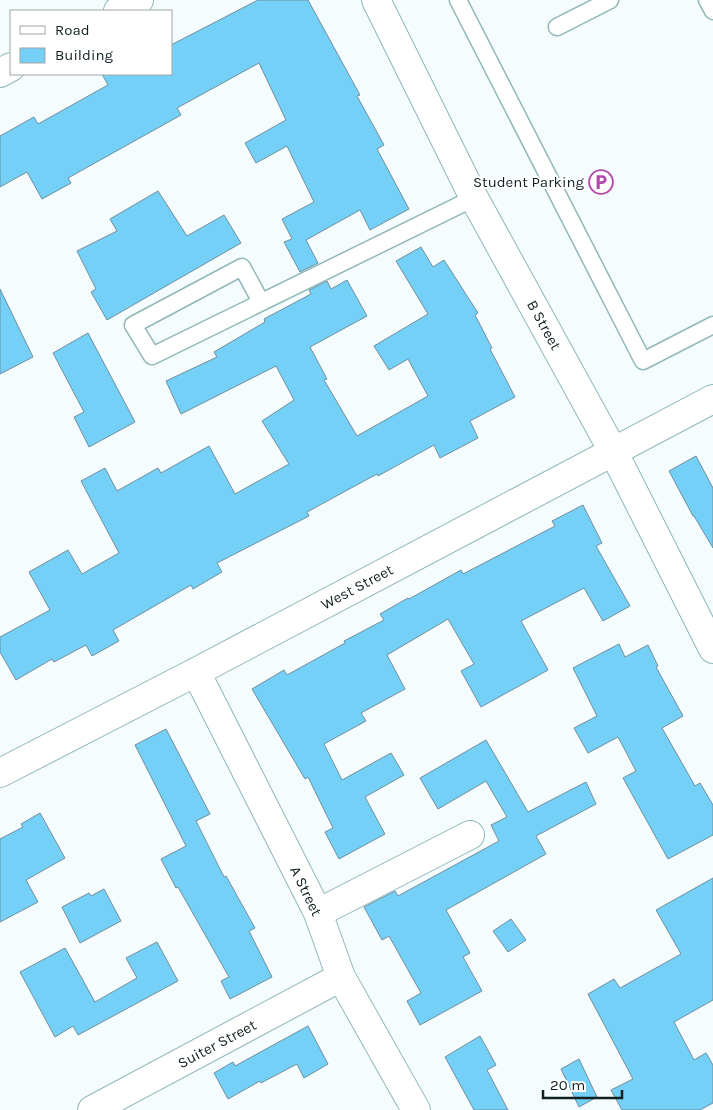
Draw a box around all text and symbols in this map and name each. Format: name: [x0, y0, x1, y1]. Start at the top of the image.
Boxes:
legend: [10, 10, 172, 75]
text: Road: [55, 21, 90, 39]
text: Building: [55, 46, 113, 64]
parking icon: Student Parking: [588, 169, 614, 195]
place label: Student Parking: [473, 173, 585, 191]
street label: B Street: [523, 297, 565, 353]
street label: West Street: [318, 560, 396, 613]
street label: A Street: [286, 863, 326, 919]
street label: Suiter Street: [175, 1016, 260, 1072]
scale bar: [543, 1068, 622, 1100]
text: 20 m: [550, 1076, 585, 1094]

